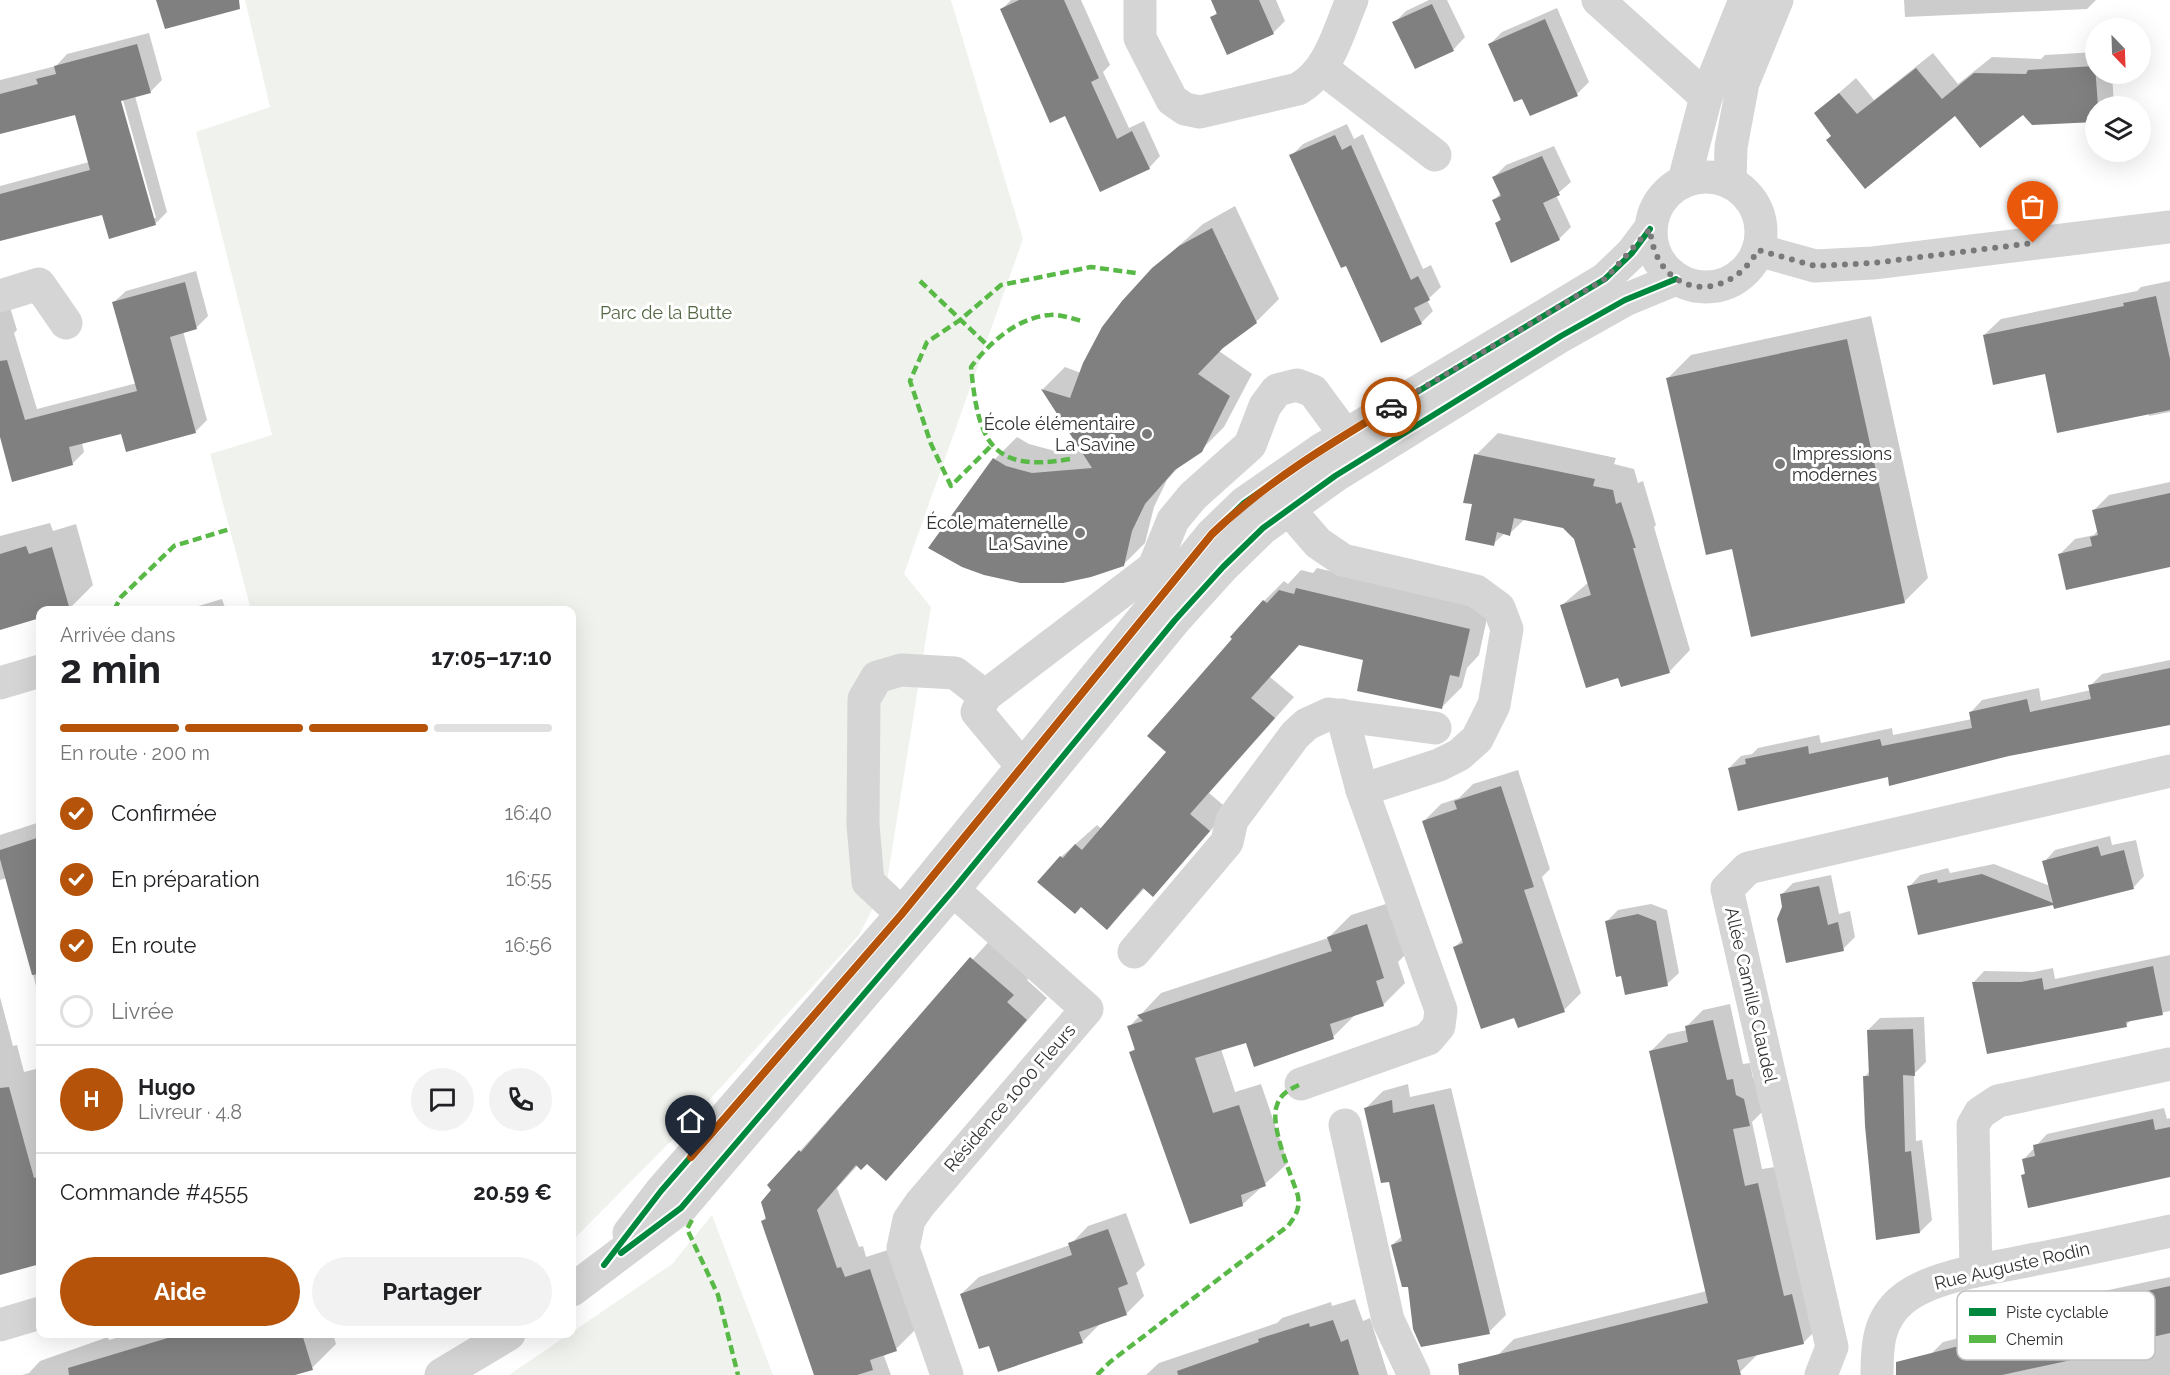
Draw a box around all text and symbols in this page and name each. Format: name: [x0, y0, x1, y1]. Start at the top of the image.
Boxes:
north arrow: [2085, 18, 2151, 84]
map controls: [2085, 18, 2151, 162]
button: layers: [2085, 96, 2151, 162]
pin: [2007, 181, 2058, 243]
icon: bag: [2016, 190, 2049, 223]
park label: Parc de la Butte: [600, 302, 733, 323]
courier: [1361, 377, 1421, 437]
icon: car: [1375, 391, 1408, 424]
place label: École élémentaire La Savine: [984, 412, 1135, 455]
marker: École élémentaire La Savine: [1140, 427, 1154, 441]
place label: Impressions modernes: [1792, 443, 1892, 485]
marker: Impressions modernes: [1773, 457, 1787, 471]
place label: École maternelle La Savine: [926, 511, 1068, 554]
marker: École maternelle La Savine: [1073, 526, 1087, 540]
text: Arrivée dans: [60, 623, 175, 647]
text: 17:05–17:10: [431, 644, 552, 670]
text: 2 min: [60, 646, 161, 692]
text: En route · 200 m: [60, 741, 210, 765]
icon: check: [60, 797, 93, 830]
text: Confirmée: [111, 800, 217, 826]
text: 16:40: [504, 801, 552, 825]
icon: check: [60, 863, 93, 896]
text: En préparation: [111, 866, 260, 892]
text: 16:55: [506, 867, 552, 891]
street label: Allée Camille Claudel: [1721, 905, 1782, 1085]
icon: check: [60, 929, 93, 962]
text: En route: [111, 932, 196, 958]
text: 16:56: [505, 933, 552, 957]
text: Livrée: [111, 998, 174, 1024]
street label: Résidence 1000 Fleurs: [940, 1019, 1080, 1176]
button: chat: [411, 1068, 474, 1131]
button: phone: [489, 1068, 552, 1131]
text: Hugo: [138, 1074, 195, 1100]
text: H: [83, 1086, 100, 1112]
pin: [665, 1095, 716, 1157]
text: Livreur · 4.8: [138, 1100, 242, 1124]
icon: home: [674, 1104, 707, 1137]
text: Commande #4555: [60, 1179, 248, 1205]
text: 20.59 €: [473, 1179, 552, 1205]
street label: Rue Auguste Rodin: [1932, 1237, 2092, 1294]
button: Aide: [60, 1257, 300, 1326]
button: Partager: [312, 1257, 552, 1326]
legend: [1957, 1291, 2155, 1360]
text: Piste cyclable: [2006, 1303, 2108, 1322]
text: Chemin: [2006, 1330, 2063, 1349]

